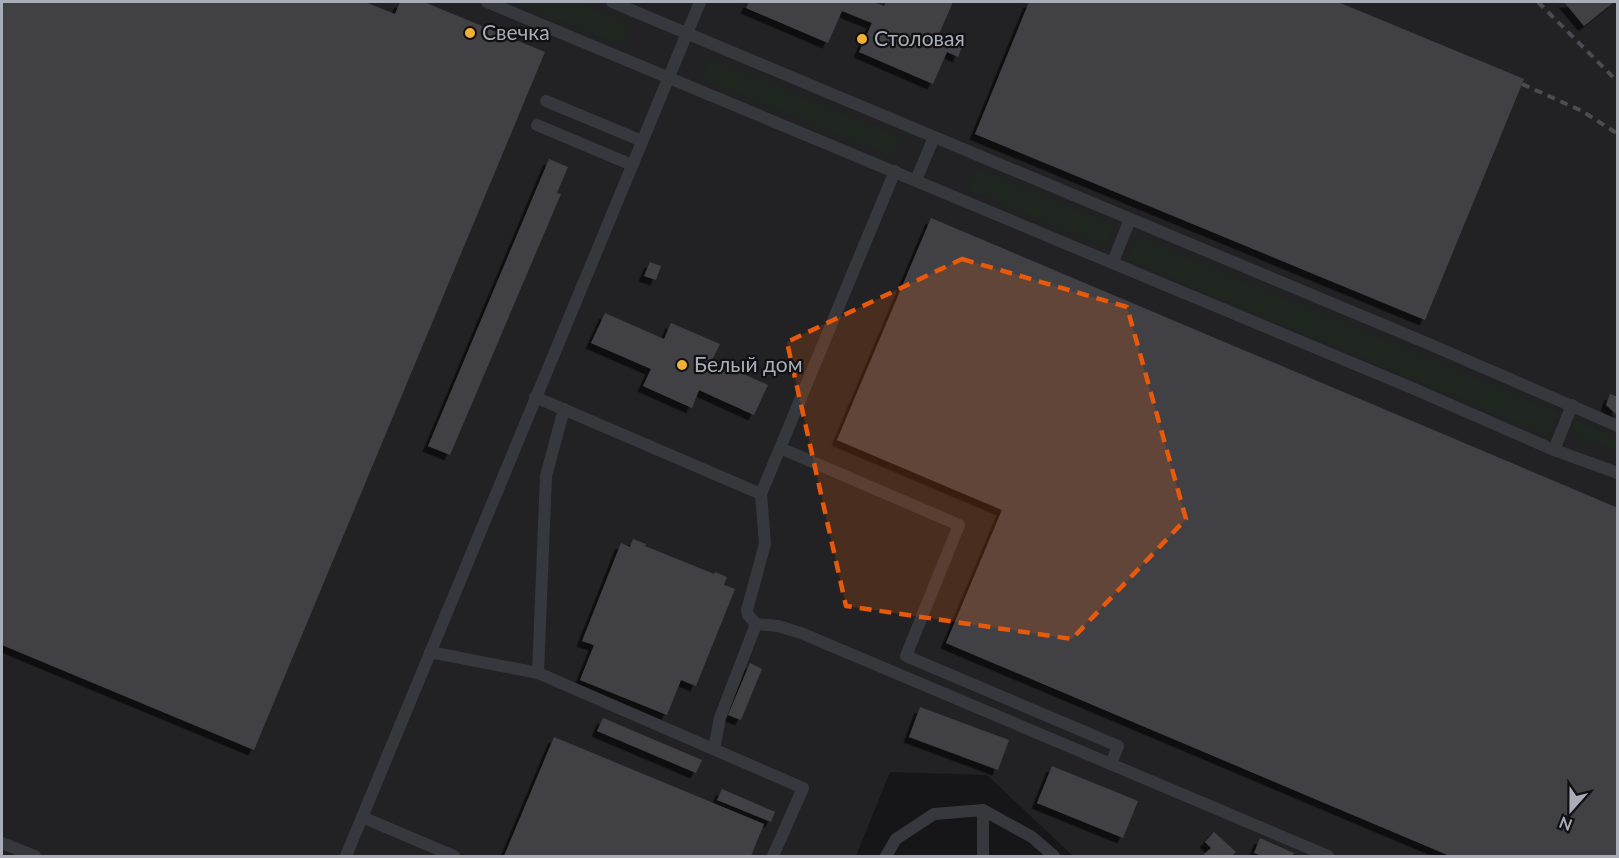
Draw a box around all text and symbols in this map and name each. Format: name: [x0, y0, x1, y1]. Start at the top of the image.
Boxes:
place label: Свечка: [482, 19, 550, 44]
place label: Столовая: [874, 25, 965, 50]
marker: Свечка: [463, 26, 477, 40]
marker: Столовая: [855, 32, 869, 46]
place label: Белый дом: [694, 351, 802, 376]
marker: Белый дом: [675, 358, 689, 372]
north arrow: [1541, 780, 1601, 840]
text: N: [1556, 813, 1575, 836]

